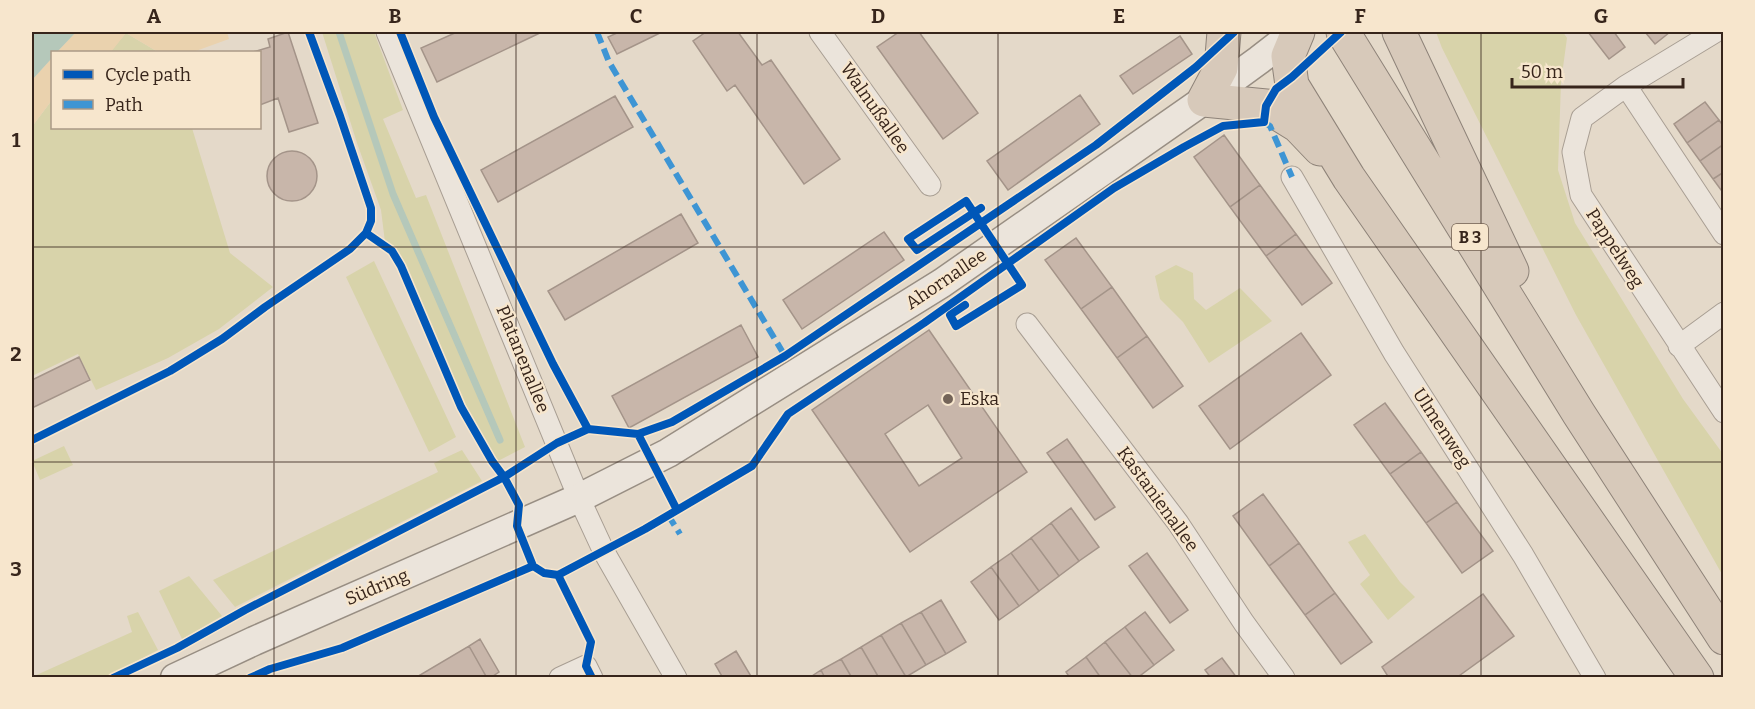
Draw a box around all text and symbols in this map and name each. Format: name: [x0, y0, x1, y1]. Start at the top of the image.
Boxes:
text: A: [147, 4, 162, 28]
text: B: [389, 4, 402, 28]
text: C: [630, 4, 642, 28]
text: D: [871, 4, 885, 28]
text: E: [1113, 4, 1125, 28]
text: F: [1354, 4, 1366, 28]
text: G: [1594, 4, 1608, 28]
legend: [51, 51, 261, 129]
scale bar: [1512, 51, 1683, 89]
street label: Walnußallee: [836, 58, 914, 158]
text: 50 m: [1521, 61, 1563, 83]
text: Cycle path: [105, 64, 191, 86]
text: Path: [105, 94, 143, 116]
text: 1: [12, 128, 21, 152]
street label: Pappelweg: [1581, 204, 1649, 292]
road number: B 3: [1452, 224, 1488, 250]
street label: Ahornallee: [901, 244, 991, 314]
street label: Platanenallee: [491, 302, 555, 416]
text: 2: [10, 342, 22, 366]
street label: Ulmenweg: [1408, 384, 1476, 472]
place label: Eska: [960, 388, 999, 410]
marker: Eska: [941, 392, 955, 406]
street label: Kastanienallee: [1113, 442, 1203, 556]
text: 3: [10, 557, 22, 581]
street label: Südring: [342, 564, 412, 610]

